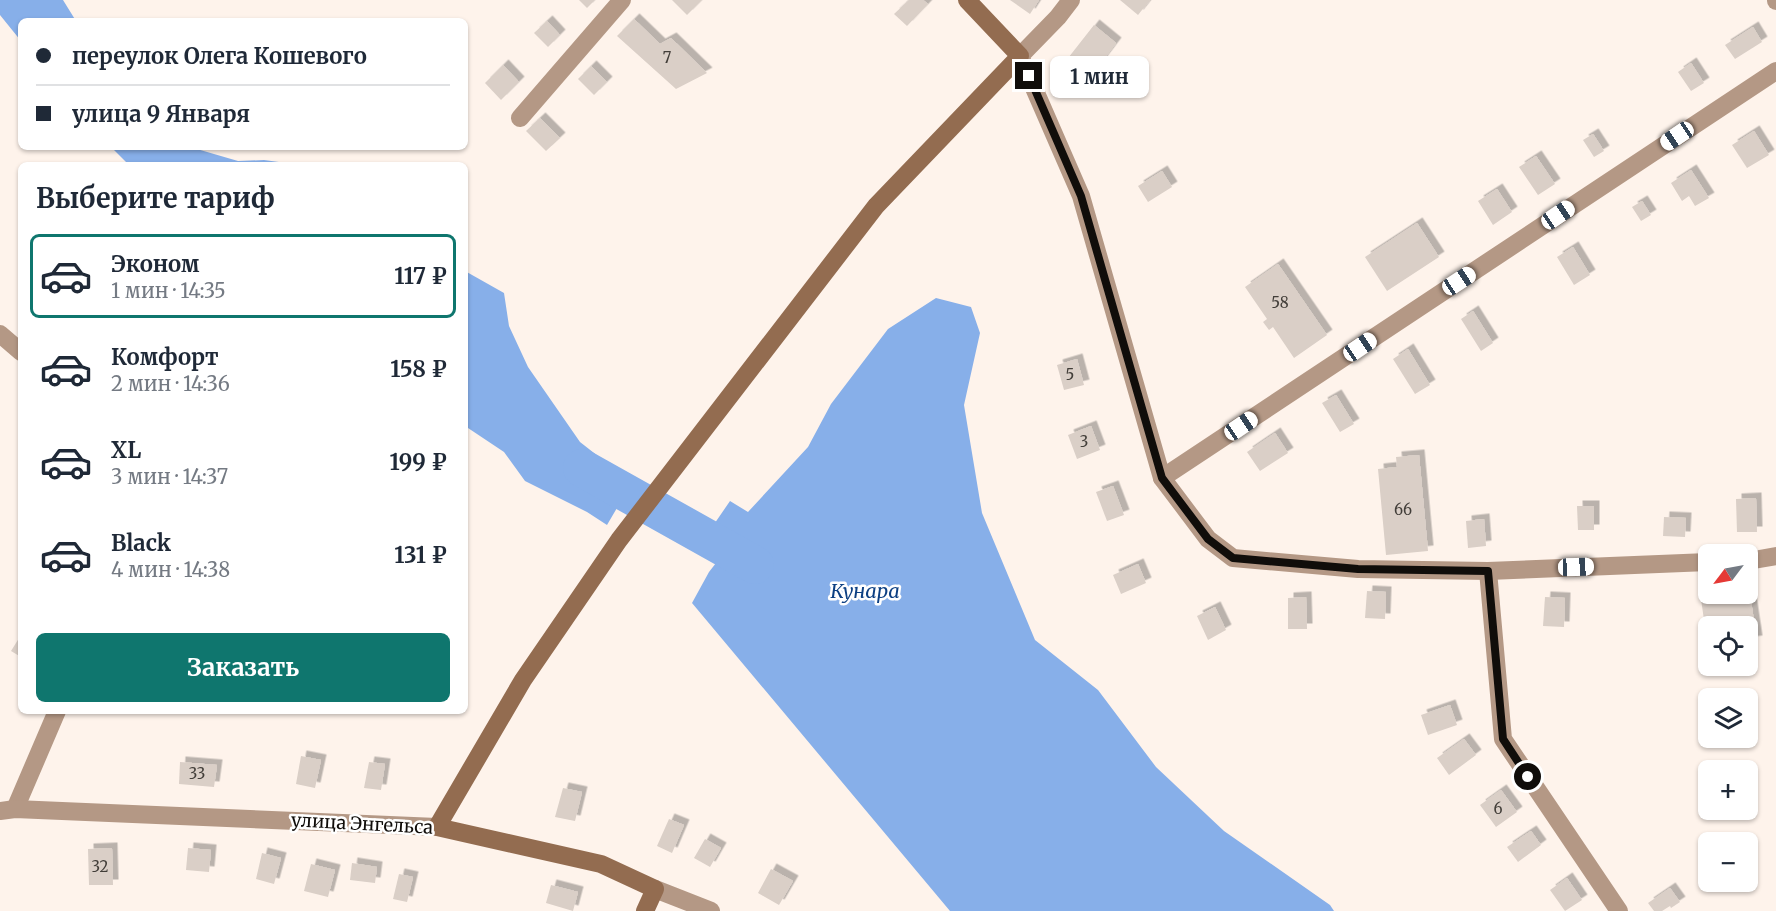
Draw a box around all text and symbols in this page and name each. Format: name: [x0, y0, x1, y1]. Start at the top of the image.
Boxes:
text: переулок Олега Кошевого: [72, 42, 367, 70]
house number: 7: [663, 48, 672, 67]
callout: 1 мин: [1050, 55, 1149, 97]
route end: [1015, 62, 1042, 89]
text: 1 мин: [1070, 64, 1129, 89]
text: улица 9 Января: [72, 100, 250, 128]
car: [1657, 118, 1697, 154]
text: Выберите тариф: [36, 181, 275, 215]
car: [1538, 197, 1578, 233]
icon: car: [39, 249, 93, 303]
text: Эконом: [111, 250, 199, 278]
text: 117 ₽: [394, 262, 447, 290]
car: [1439, 264, 1479, 298]
text: 1 мин · 14:35: [111, 278, 226, 303]
house number: 58: [1271, 293, 1289, 312]
car: [1340, 329, 1380, 365]
icon: car: [39, 342, 93, 396]
text: Комфорт: [111, 343, 219, 371]
text: 158 ₽: [390, 355, 447, 383]
house number: 5: [1066, 365, 1074, 384]
text: 2 мин · 14:36: [111, 371, 230, 396]
car: [1221, 408, 1261, 444]
house number: 3: [1080, 432, 1088, 451]
icon: car: [39, 435, 93, 489]
text: XL: [111, 436, 141, 464]
text: 199 ₽: [390, 448, 447, 476]
text: 3 мин · 14:37: [111, 464, 228, 489]
house number: 66: [1394, 500, 1412, 519]
icon: car: [39, 528, 93, 582]
text: Black: [111, 529, 171, 557]
text: 131 ₽: [394, 541, 447, 569]
north arrow: [1698, 544, 1758, 604]
map controls: [1698, 544, 1758, 892]
text: 4 мин · 14:38: [111, 557, 230, 582]
car: [1558, 557, 1594, 577]
water label: Кунара: [830, 578, 900, 603]
button: locate: [1698, 616, 1758, 676]
button: Заказать: [36, 633, 450, 702]
button: layers: [1698, 688, 1758, 748]
button: +: [1698, 760, 1758, 820]
route start: [1514, 763, 1541, 790]
house number: 33: [189, 764, 205, 783]
house number: 6: [1493, 799, 1503, 818]
street label: улица Энгельса: [291, 808, 434, 839]
button: −: [1698, 832, 1758, 892]
house number: 32: [91, 857, 109, 876]

